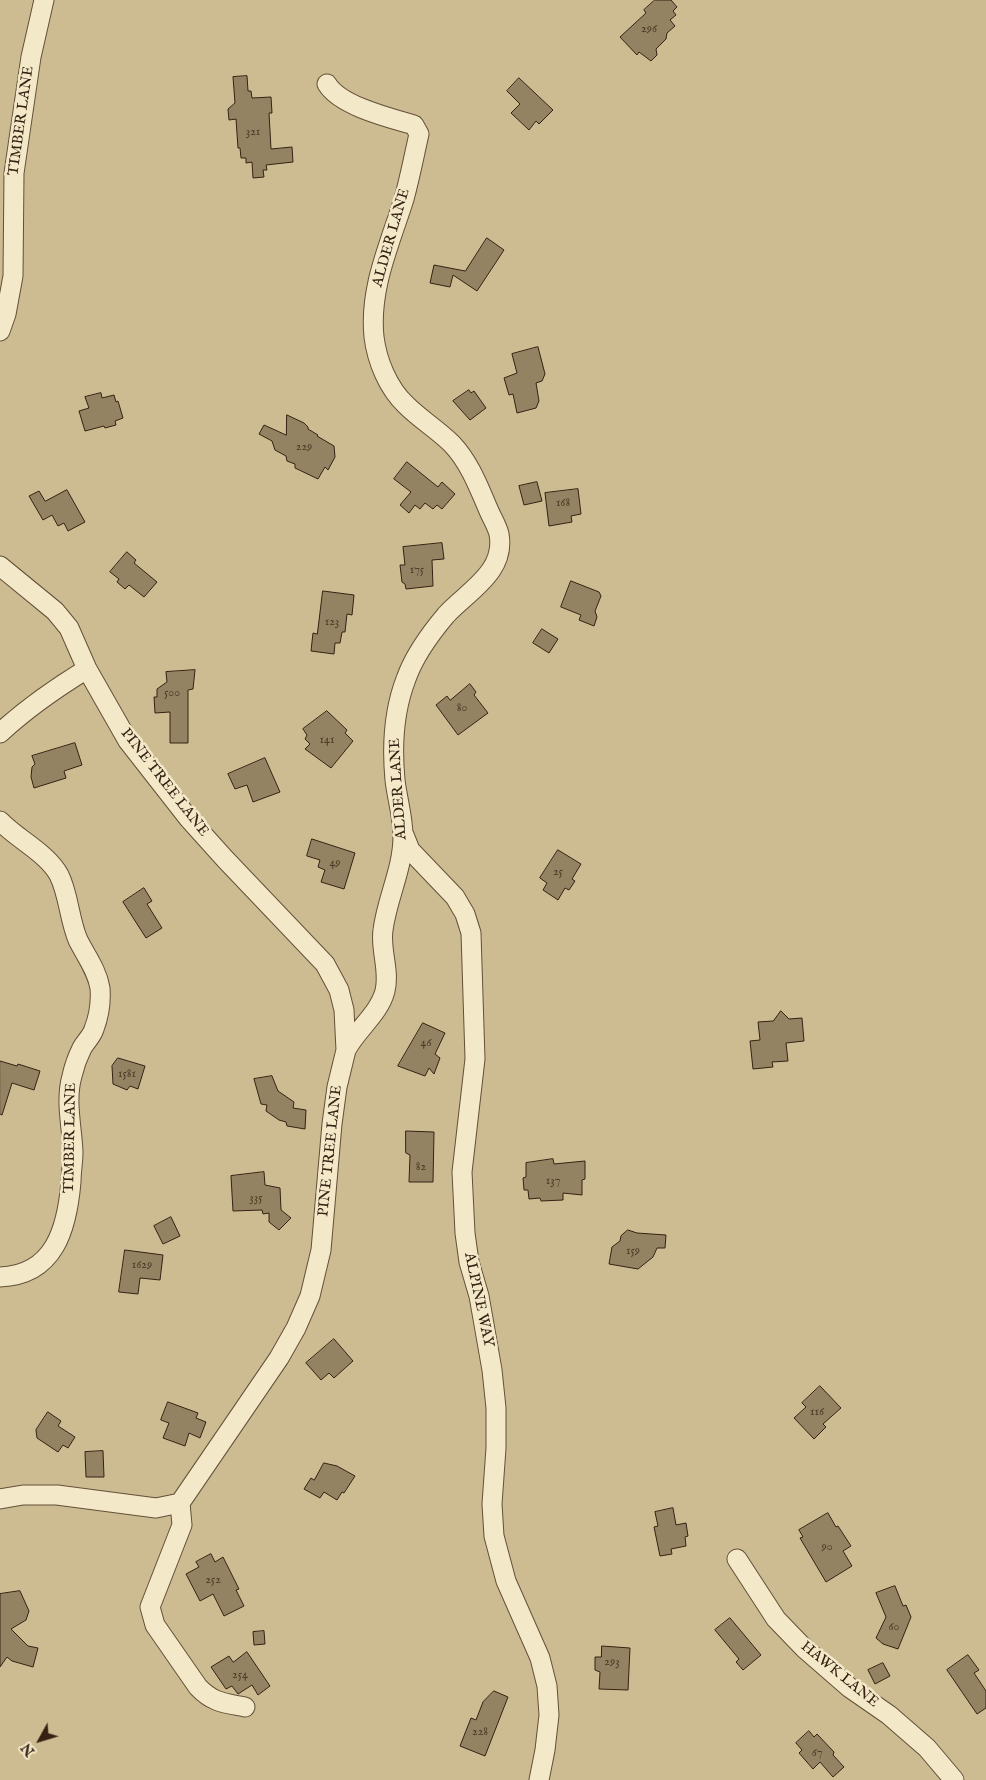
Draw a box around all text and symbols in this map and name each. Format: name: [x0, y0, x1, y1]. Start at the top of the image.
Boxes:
house number: 296: [641, 23, 657, 37]
street label: TIMBER LANE: [5, 65, 39, 177]
house number: 321: [246, 126, 260, 140]
street label: ALDER LANE: [369, 187, 415, 289]
house number: 229: [296, 441, 312, 455]
house number: 168: [556, 497, 570, 511]
house number: 175: [410, 564, 424, 578]
house number: 123: [325, 616, 339, 630]
house number: 500: [164, 687, 180, 701]
house number: 80: [457, 702, 467, 716]
street label: PINE TREE LANE: [116, 725, 212, 841]
house number: 141: [320, 734, 334, 748]
street label: ALDER LANE: [386, 738, 412, 840]
house number: 49: [329, 857, 341, 871]
house number: 25: [553, 866, 563, 880]
house number: 46: [421, 1037, 431, 1051]
house number: 1581: [118, 1068, 136, 1082]
street label: TIMBER LANE: [61, 1083, 81, 1193]
street label: PINE TREE LANE: [315, 1084, 347, 1218]
house number: 82: [416, 1161, 426, 1175]
house number: 137: [546, 1175, 560, 1189]
house number: 335: [249, 1192, 263, 1206]
house number: 159: [626, 1245, 640, 1259]
street label: ALPINE WAY: [459, 1251, 497, 1349]
house number: 1629: [132, 1259, 152, 1273]
house number: 116: [810, 1406, 824, 1420]
house number: 90: [821, 1541, 833, 1555]
house number: 252: [205, 1574, 221, 1588]
house number: 60: [889, 1621, 899, 1635]
street label: HAWK LANE: [796, 1638, 882, 1712]
house number: 293: [604, 1656, 620, 1670]
house number: 254: [232, 1669, 248, 1683]
north arrow: [15, 1715, 65, 1765]
house number: 228: [472, 1726, 488, 1740]
text: N: [18, 1739, 39, 1760]
house number: 67: [812, 1747, 822, 1761]

